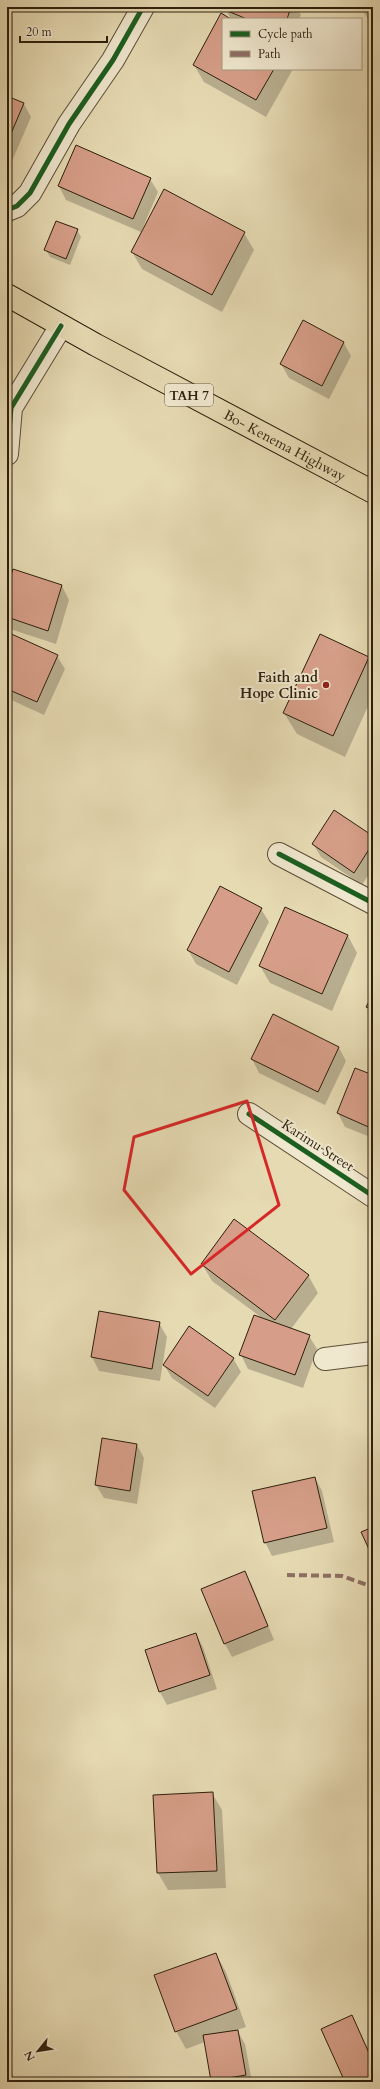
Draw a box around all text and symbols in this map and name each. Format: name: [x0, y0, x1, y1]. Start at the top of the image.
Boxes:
scale bar: [20, 18, 107, 44]
legend: [222, 18, 362, 70]
text: 20 m: [26, 24, 53, 40]
text: Cycle path: [258, 26, 313, 42]
text: Path: [258, 46, 281, 62]
road number: TAH 7: [165, 384, 213, 406]
street label: Bo- Kenema Highway: [220, 406, 350, 486]
place label: Faith and Hope Clinic: [240, 668, 318, 703]
marker: Faith and Hope Clinic: [321, 680, 331, 690]
street label: Karimu Street: [278, 1115, 358, 1176]
north arrow: [18, 2031, 58, 2071]
text: N: [21, 2047, 39, 2064]

